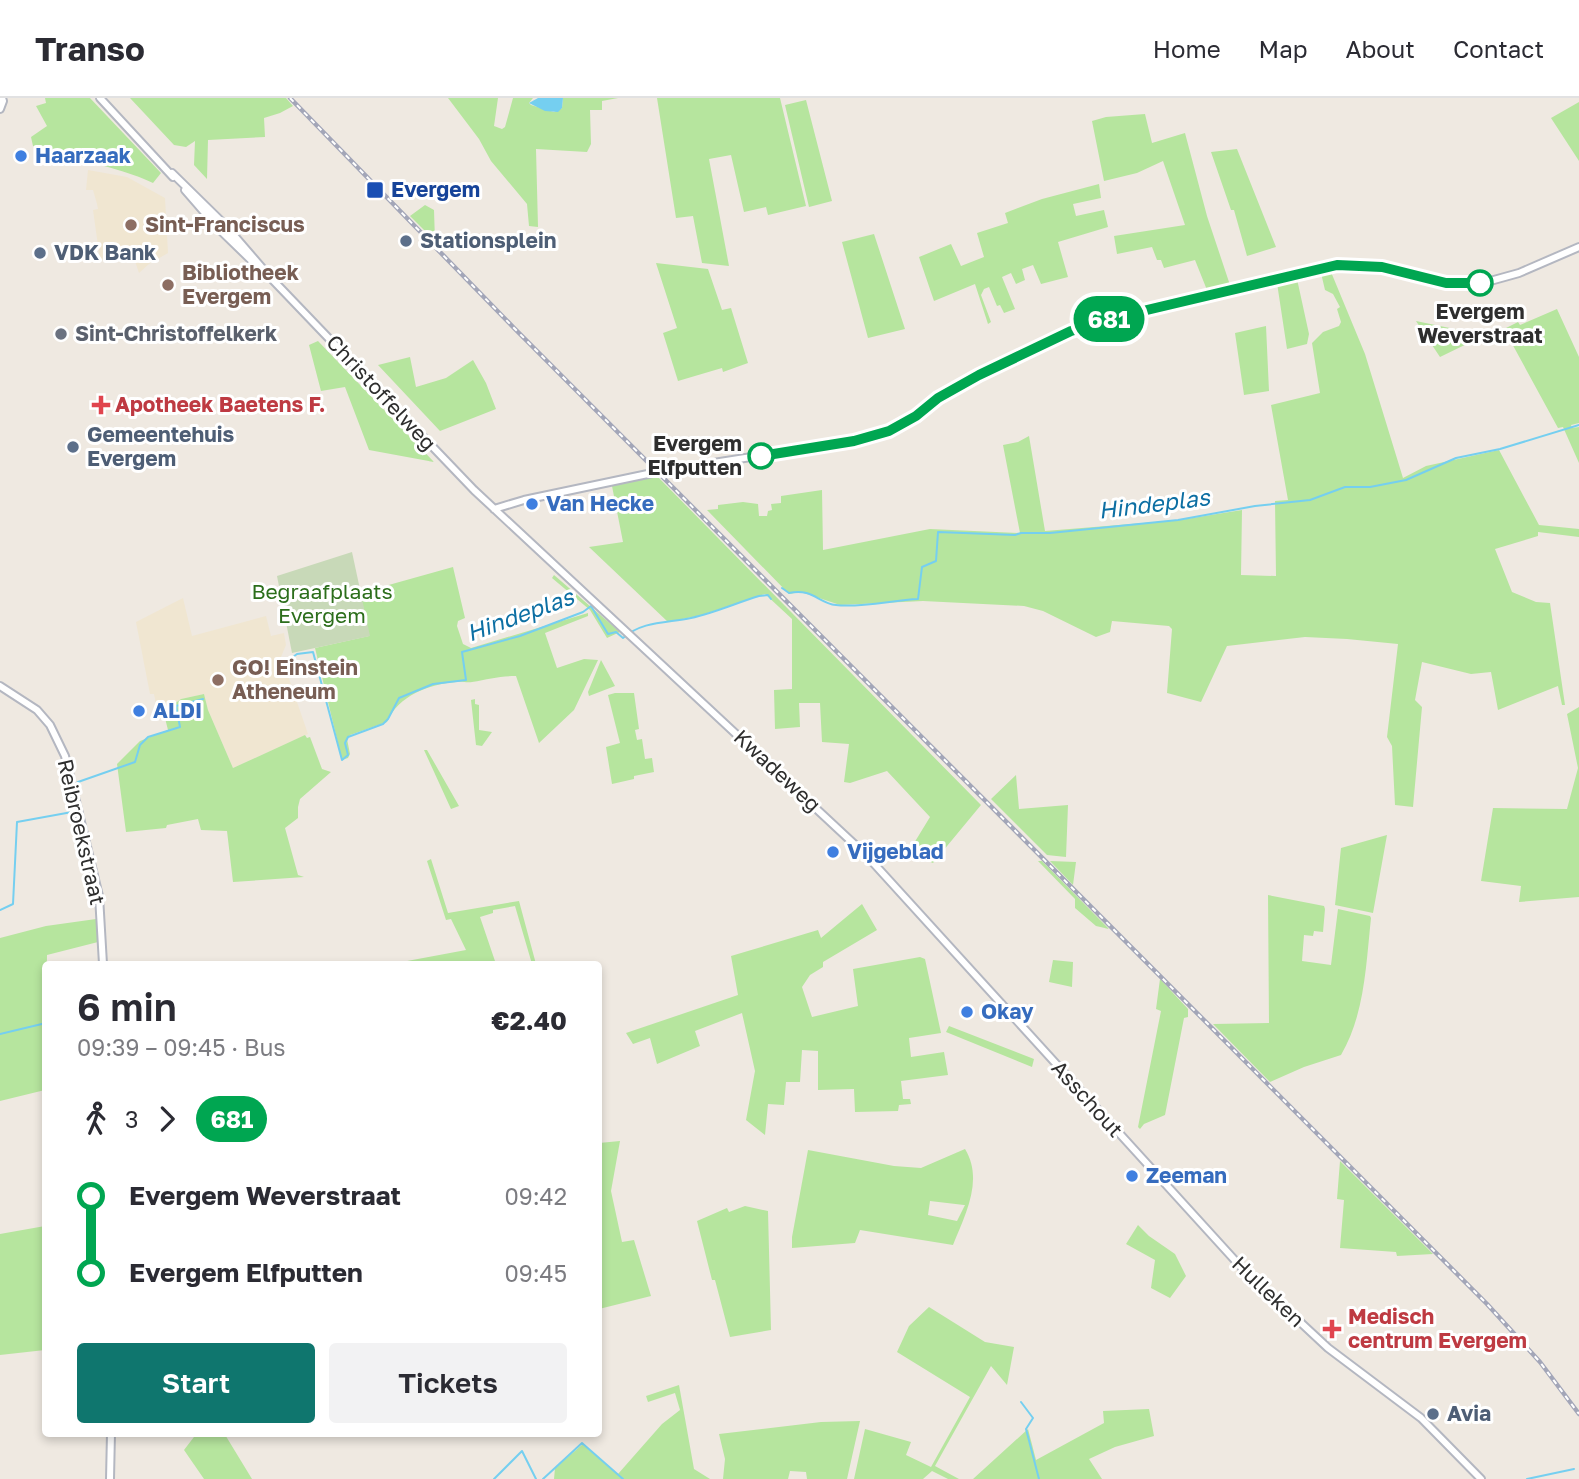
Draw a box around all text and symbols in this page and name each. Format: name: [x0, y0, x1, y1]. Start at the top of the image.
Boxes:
text: Transo: [35, 29, 145, 68]
text: Home: [1153, 34, 1221, 63]
text: Map: [1259, 34, 1308, 63]
text: About: [1346, 34, 1415, 63]
text: Contact: [1453, 34, 1544, 63]
place label: Haarzaak: [35, 142, 131, 168]
marker: Haarzaak: [13, 148, 29, 164]
place label: Evergem: [391, 176, 480, 202]
marker: Evergem: [365, 180, 385, 200]
place label: Sint-Franciscus: [145, 211, 305, 237]
marker: Sint-Franciscus: [123, 217, 139, 233]
place label: Stationsplein: [420, 227, 556, 253]
marker: Stationsplein: [398, 233, 414, 249]
place label: VDK Bank: [54, 239, 156, 265]
marker: VDK Bank: [32, 245, 48, 261]
place label: Bibliotheek Evergem: [182, 259, 299, 309]
marker: Evergem Weverstraat: [1467, 270, 1493, 296]
marker: Bibliotheek Evergem: [160, 277, 176, 293]
line badge: 681: [1069, 296, 1149, 342]
place label: Evergem Weverstraat: [1417, 298, 1543, 348]
text: 681: [1088, 304, 1130, 333]
place label: Sint-Christoffelkerk: [75, 320, 277, 346]
marker: Sint-Christoffelkerk: [53, 326, 69, 342]
street label: Christoffelweg: [321, 329, 442, 456]
place label: Apotheek Baetens F.: [115, 391, 326, 417]
marker: Apotheek Baetens F.: [93, 397, 109, 413]
place label: Gemeentehuis Evergem: [87, 421, 234, 471]
place label: Evergem Elfputten: [647, 430, 742, 480]
marker: Gemeentehuis Evergem: [65, 439, 81, 455]
marker: Evergem Elfputten: [748, 443, 774, 469]
water label: Hindeplas: [1097, 482, 1212, 524]
place label: Van Hecke: [546, 490, 654, 516]
marker: Van Hecke: [524, 496, 540, 512]
park label: Begraafplaats Evergem: [251, 578, 393, 628]
water label: Hindeplas: [462, 581, 578, 646]
place label: GO! Einstein Atheneum: [232, 654, 358, 704]
marker: GO! Einstein Atheneum: [210, 672, 226, 688]
place label: ALDI: [153, 697, 202, 723]
marker: ALDI: [131, 703, 147, 719]
street label: Kwadeweg: [729, 724, 826, 817]
street label: Reibroekstraat: [53, 756, 111, 907]
place label: Vijgeblad: [847, 838, 944, 864]
marker: Vijgeblad: [825, 844, 841, 860]
text: 6 min: [77, 984, 177, 1029]
place label: Okay: [981, 998, 1034, 1024]
marker: Okay: [959, 1004, 975, 1020]
text: €2.40: [491, 1005, 567, 1036]
text: 09:39 – 09:45 · Bus: [77, 1033, 286, 1061]
street label: Asschout: [1047, 1055, 1129, 1142]
icon: walk: [77, 1100, 115, 1138]
icon: forward: [148, 1100, 186, 1138]
text: 681: [210, 1104, 253, 1133]
text: 3: [125, 1105, 138, 1133]
place label: Zeeman: [1146, 1162, 1227, 1188]
marker: Zeeman: [1124, 1168, 1140, 1184]
text: Evergem Weverstraat: [129, 1180, 401, 1211]
text: 09:42: [505, 1182, 567, 1210]
street label: Hulleken: [1227, 1250, 1310, 1332]
text: Evergem Elfputten: [129, 1257, 363, 1288]
text: 09:45: [505, 1259, 567, 1287]
place label: Medisch centrum Evergem: [1348, 1303, 1527, 1353]
marker: Medisch centrum Evergem: [1322, 1319, 1342, 1339]
button: Start: [77, 1343, 315, 1423]
button: Tickets: [329, 1343, 567, 1423]
place label: Avia: [1447, 1400, 1491, 1426]
marker: Avia: [1425, 1406, 1441, 1422]

